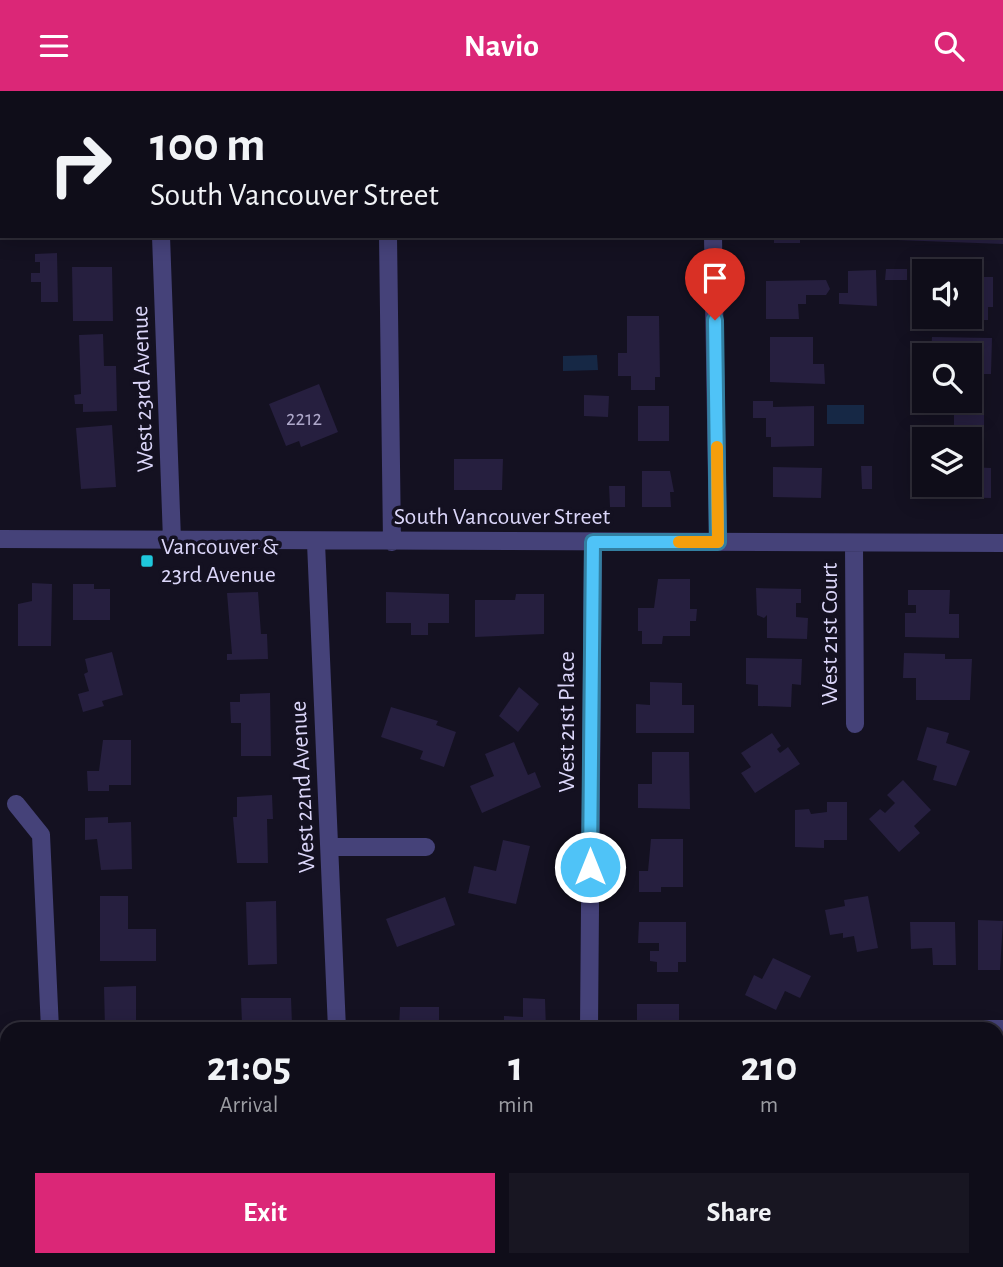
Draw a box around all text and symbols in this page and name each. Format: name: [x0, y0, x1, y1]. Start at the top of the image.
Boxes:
icon: menu: [35, 27, 73, 65]
icon: search: [930, 27, 968, 65]
text: Navio: [464, 30, 539, 62]
icon: right: [35, 119, 126, 210]
text: 100 m: [150, 121, 266, 170]
text: South Vancouver Street: [150, 179, 439, 211]
pin: [685, 248, 745, 320]
icon: arrive: [696, 259, 734, 297]
map controls: [912, 259, 982, 497]
button: sound: [912, 259, 982, 329]
street label: West 23rd Avenue: [128, 305, 158, 473]
button: search: [912, 343, 982, 413]
house number: 2212: [286, 408, 322, 429]
button: layers: [912, 427, 982, 497]
street label: South Vancouver Street: [394, 505, 611, 529]
place label: Vancouver & 23rd Avenue: [161, 535, 279, 587]
marker: Vancouver & 23rd Avenue: [139, 553, 155, 569]
street label: West 21st Court: [818, 562, 842, 705]
street label: West 21st Place: [555, 651, 579, 793]
street label: West 22nd Avenue: [287, 700, 319, 874]
position arrow: [553, 830, 627, 904]
text: 21:05: [207, 1046, 291, 1088]
text: 1: [508, 1046, 523, 1088]
text: 210: [741, 1046, 797, 1088]
text: Arrival: [219, 1094, 279, 1117]
text: min: [498, 1094, 534, 1117]
text: m: [760, 1094, 778, 1117]
button: Exit: [35, 1173, 495, 1253]
button: Share: [509, 1173, 969, 1253]

